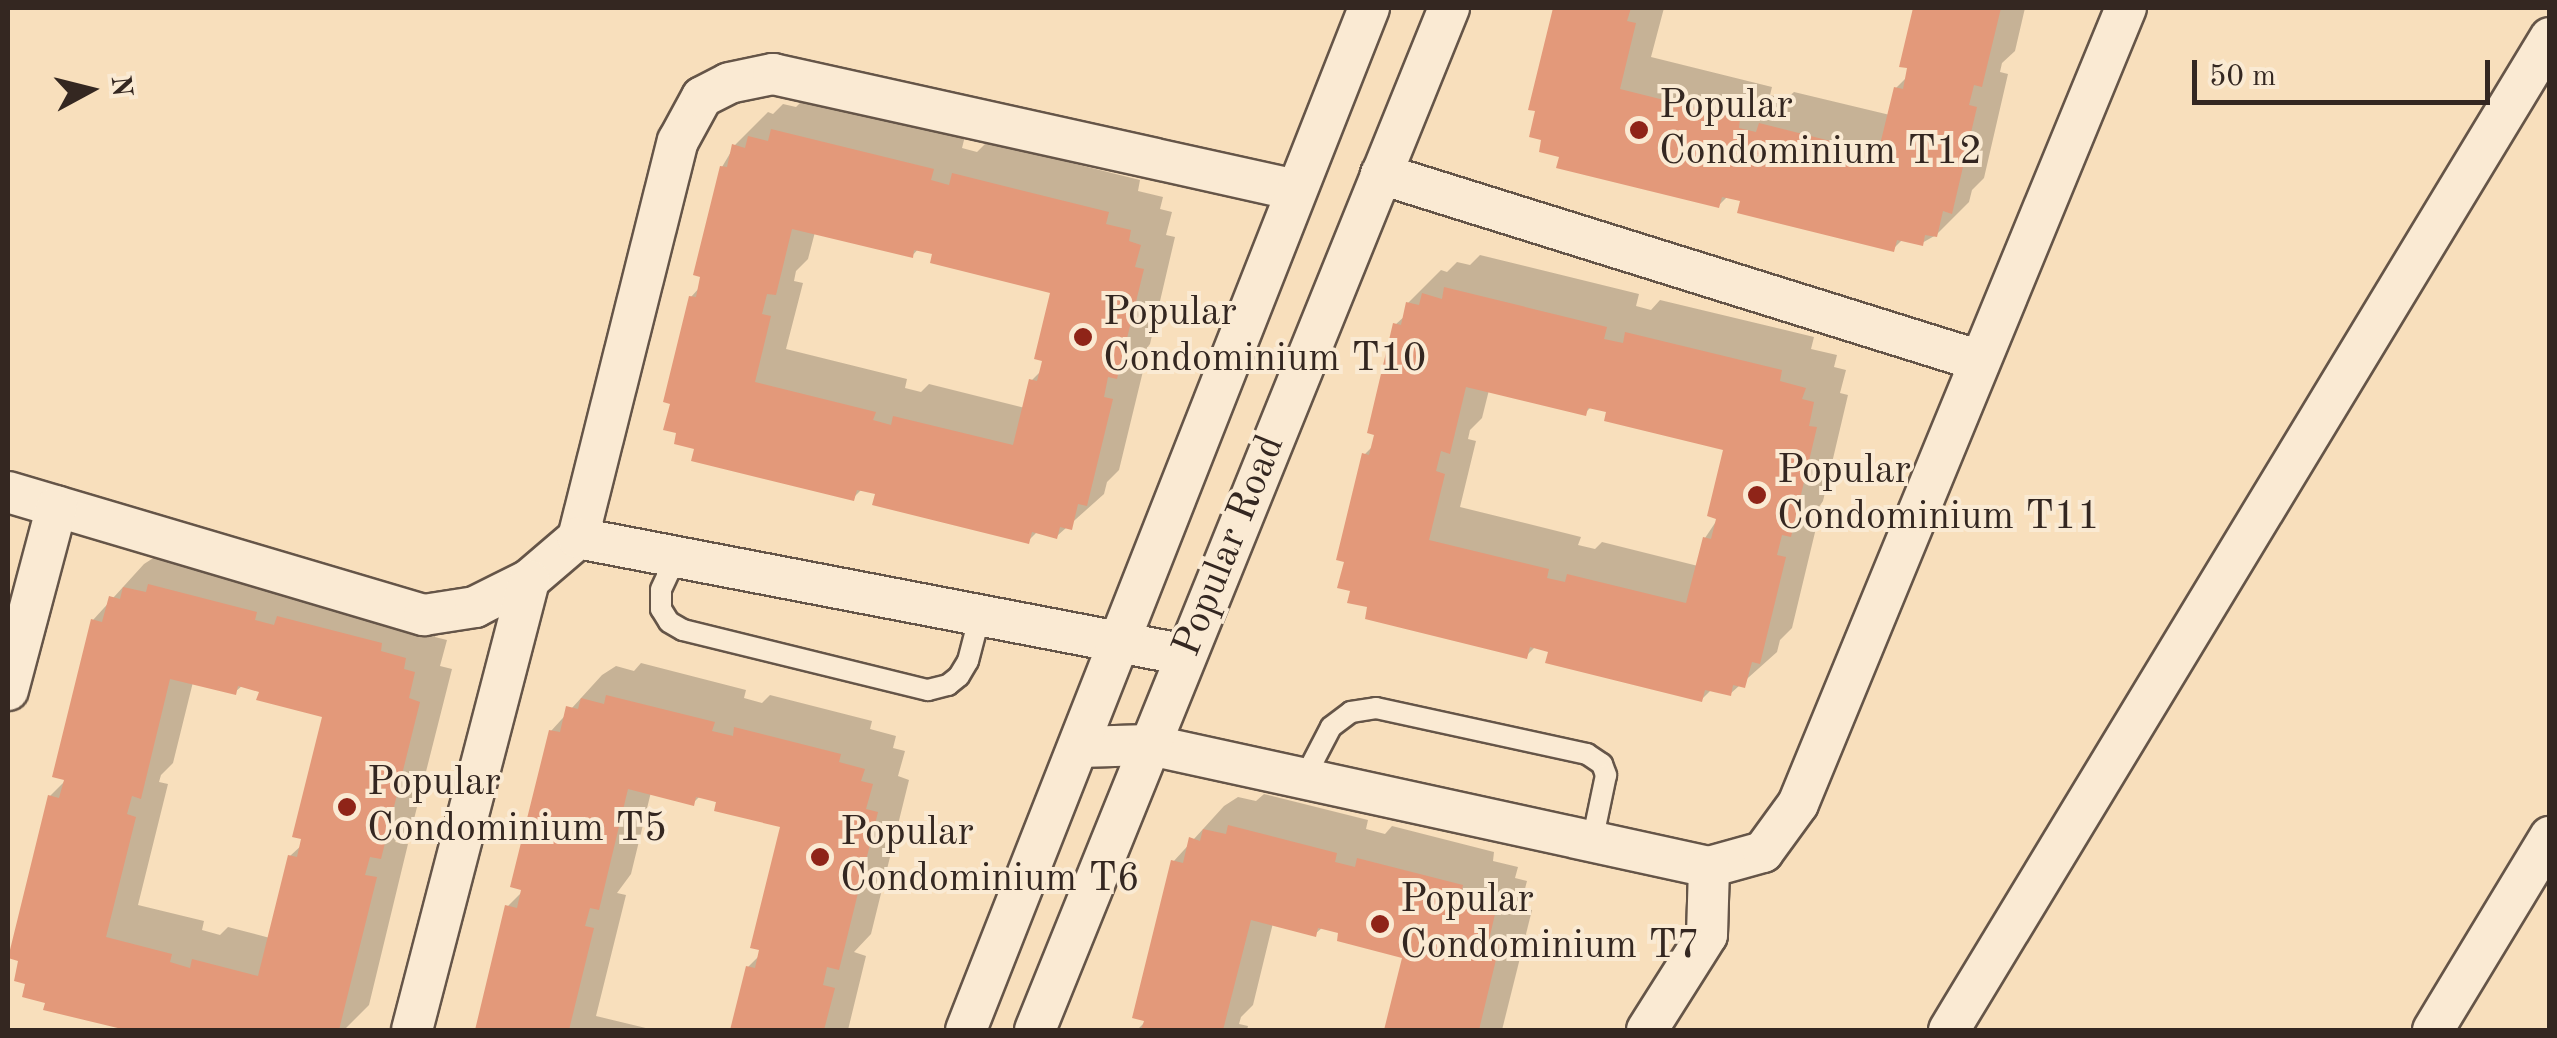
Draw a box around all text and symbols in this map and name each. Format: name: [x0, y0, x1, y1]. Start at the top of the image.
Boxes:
north arrow: [40, 40, 140, 140]
scale bar: [2197, 40, 2494, 102]
text: 50 m: [2209, 62, 2276, 92]
text: N: [105, 74, 135, 99]
place label: Popular Condominium T12: [1659, 83, 1982, 177]
marker: Popular Condominium T12: [1628, 119, 1650, 141]
place label: Popular Condominium T10: [1103, 290, 1426, 384]
marker: Popular Condominium T10: [1072, 326, 1094, 348]
street label: Popular Road: [1164, 428, 1296, 664]
place label: Popular Condominium T11: [1777, 448, 2100, 542]
marker: Popular Condominium T11: [1746, 484, 1768, 506]
place label: Popular Condominium T5: [367, 760, 667, 854]
marker: Popular Condominium T5: [336, 796, 358, 818]
place label: Popular Condominium T6: [840, 810, 1140, 904]
marker: Popular Condominium T6: [809, 846, 831, 868]
place label: Popular Condominium T7: [1400, 877, 1700, 971]
marker: Popular Condominium T7: [1369, 913, 1391, 935]

